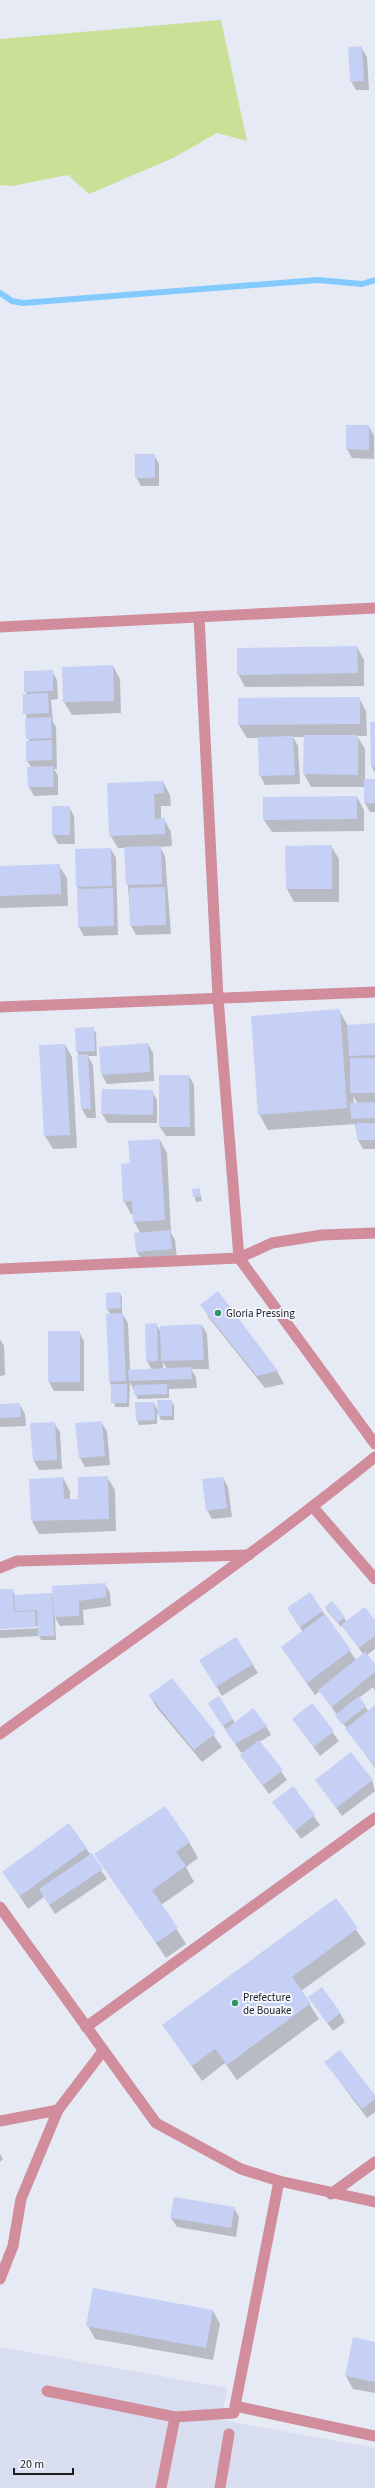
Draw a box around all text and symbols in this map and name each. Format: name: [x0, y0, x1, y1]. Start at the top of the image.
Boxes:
place label: Gloria Pressing: [226, 1306, 295, 1321]
marker: Gloria Pressing: [213, 1308, 223, 1318]
place label: Prefecture de Bouake: [243, 1990, 292, 2018]
marker: Prefecture de Bouake: [230, 1998, 240, 2008]
scale bar: [14, 2450, 73, 2476]
text: 20 m: [20, 2456, 44, 2473]

